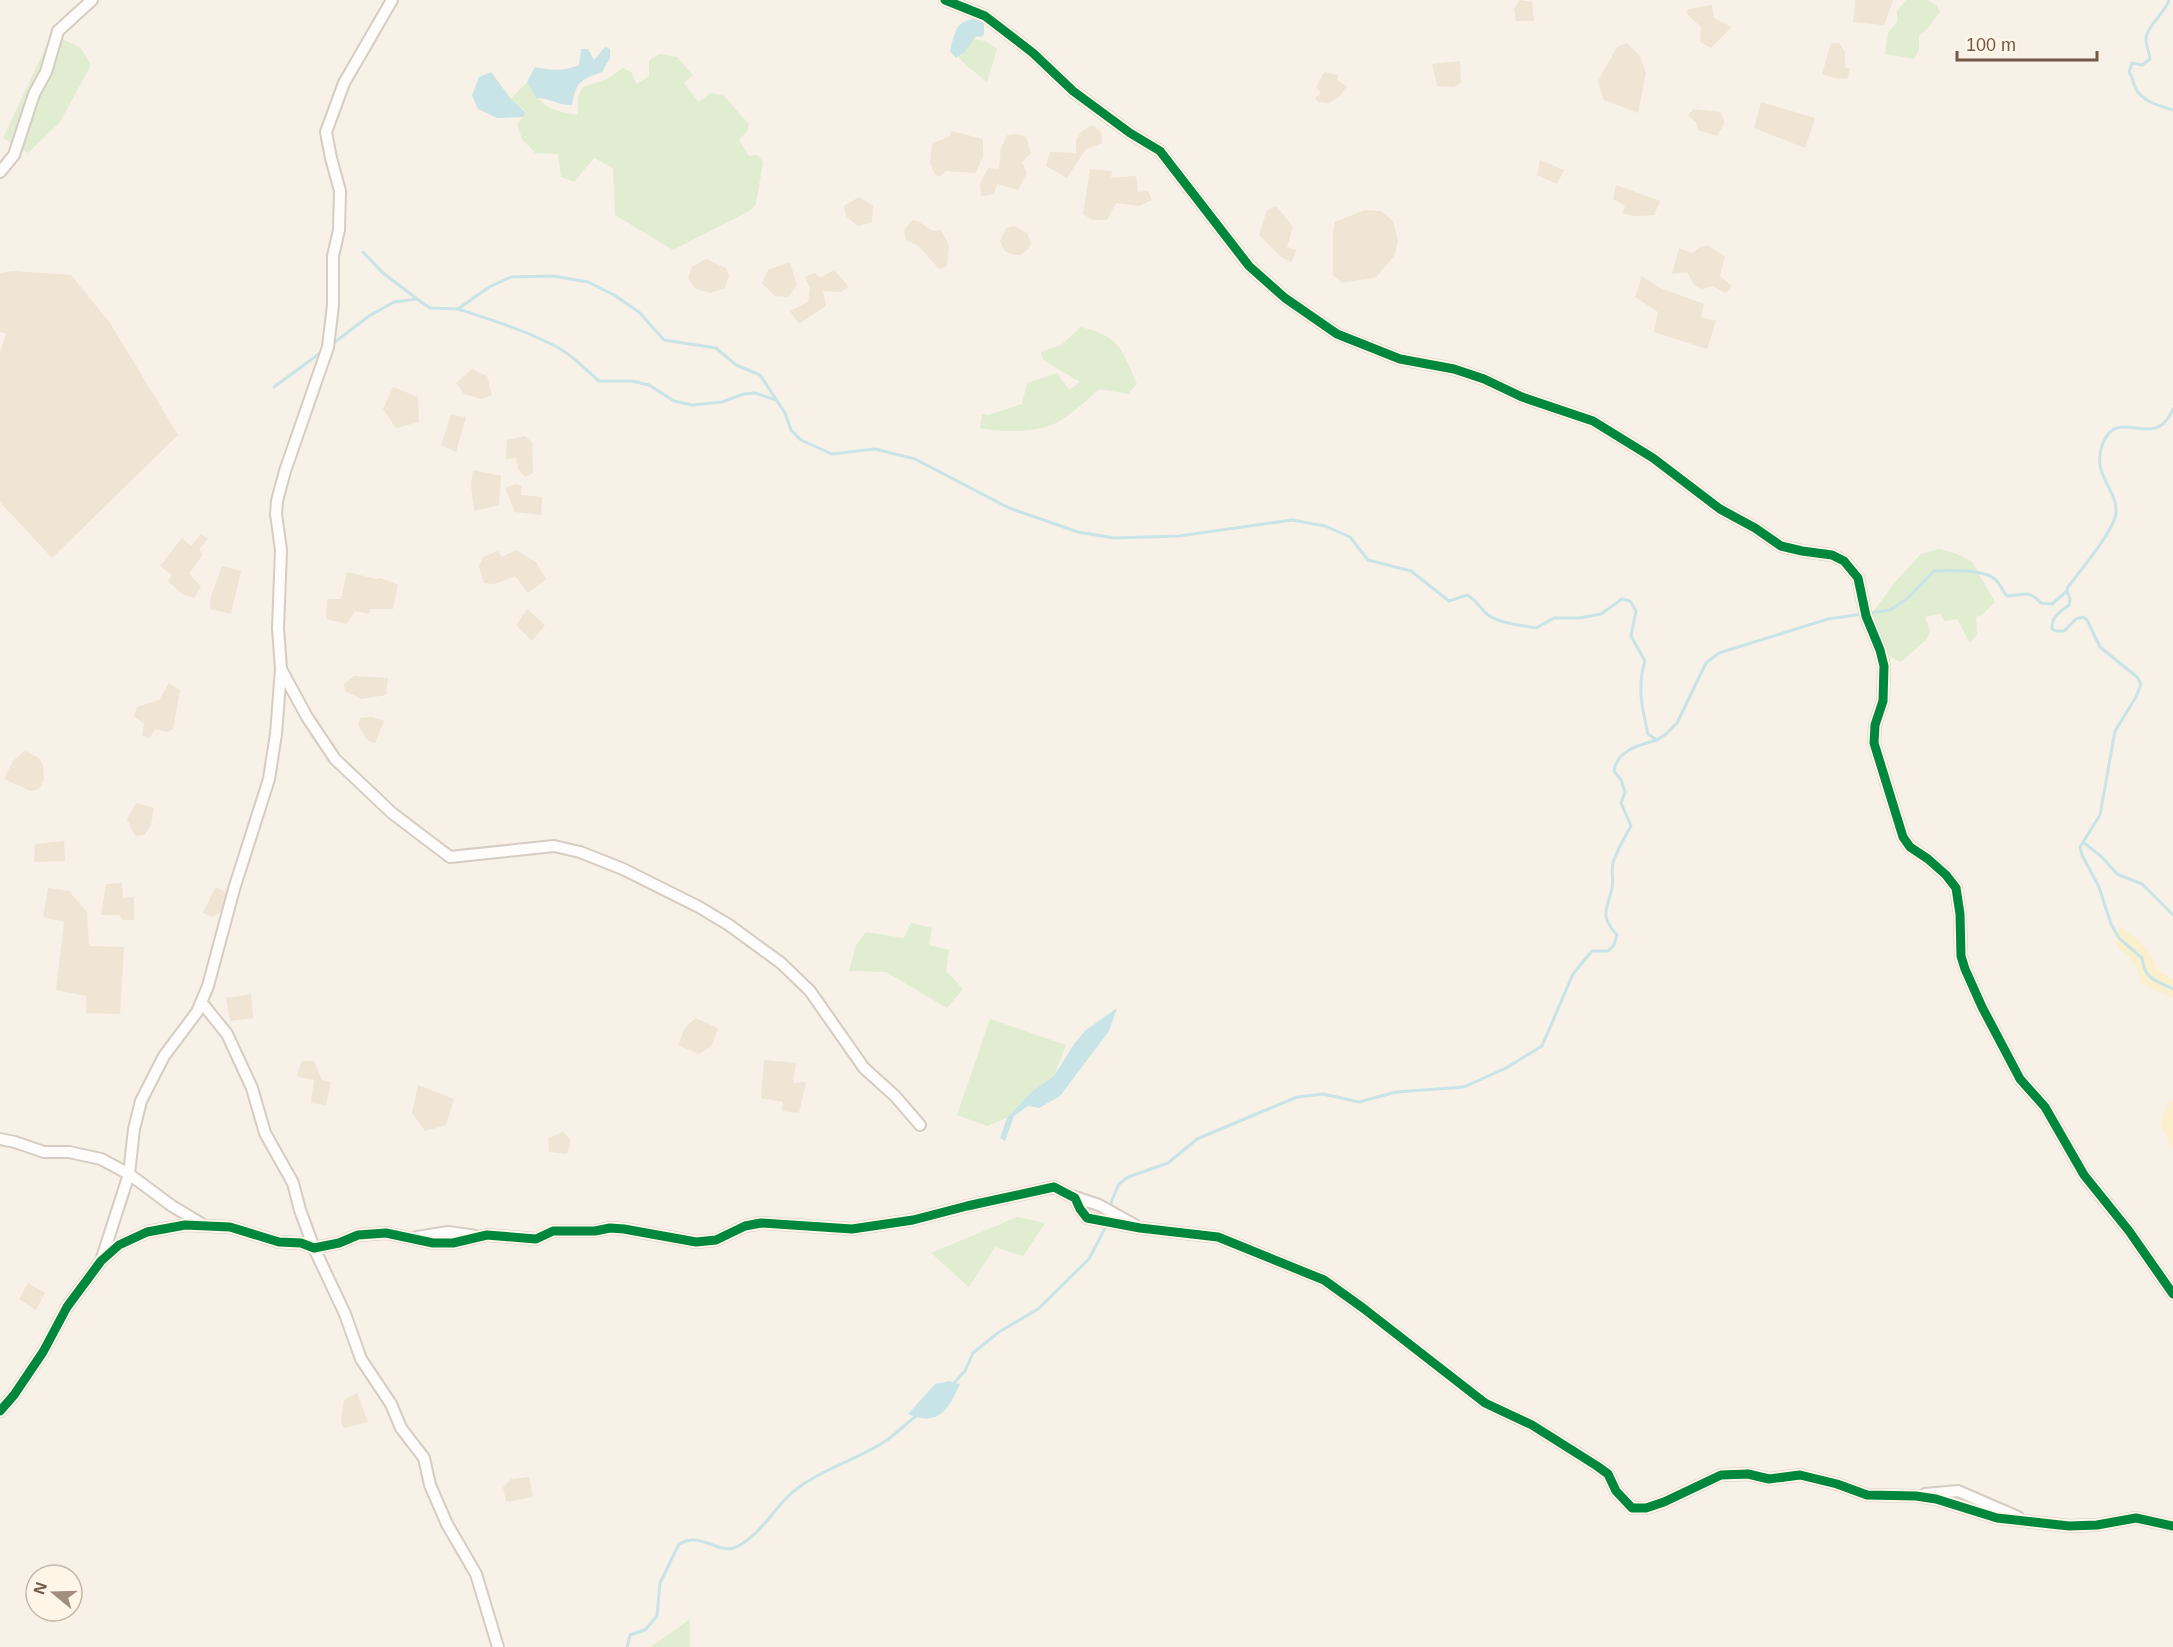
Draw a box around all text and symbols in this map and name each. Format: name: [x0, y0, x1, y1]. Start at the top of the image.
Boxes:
scale bar: [1957, 24, 2096, 62]
text: 100 m: [1966, 35, 2016, 55]
north arrow: [24, 1563, 84, 1623]
text: N: [30, 1580, 50, 1597]

